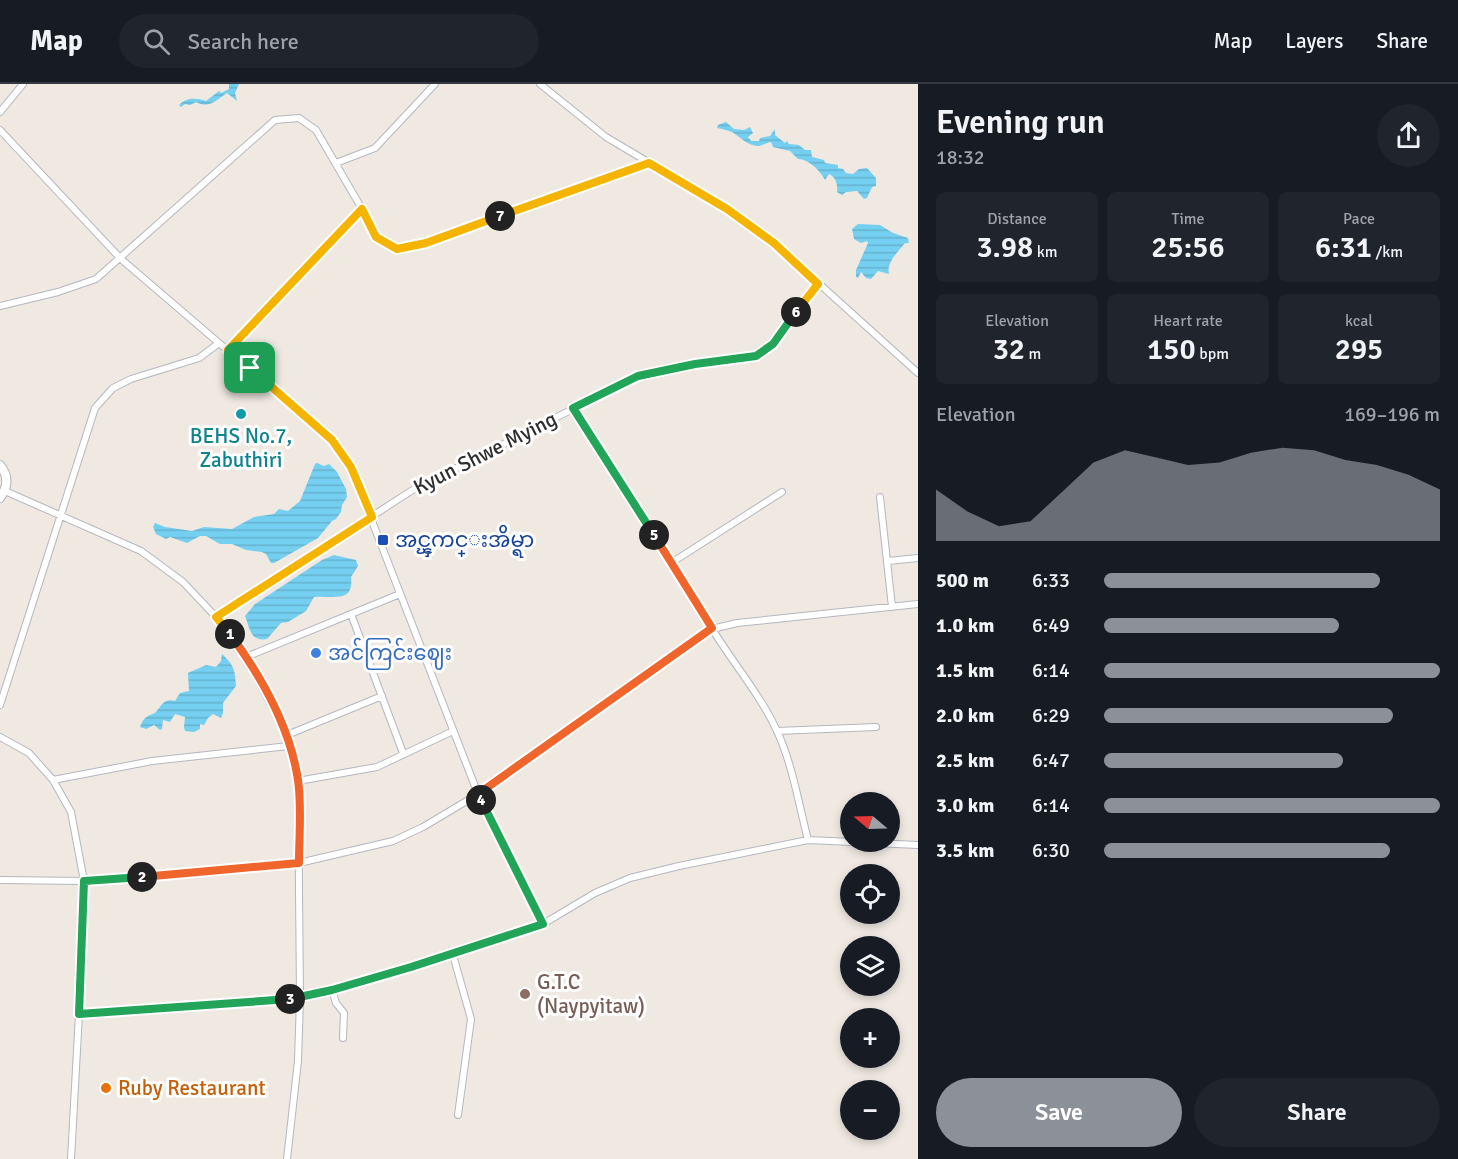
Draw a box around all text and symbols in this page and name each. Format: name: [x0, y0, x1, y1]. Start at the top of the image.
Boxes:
search box: [119, 14, 539, 68]
text: Map: [30, 24, 83, 58]
icon: search: [140, 25, 173, 58]
text: Search here: [188, 28, 299, 55]
text: Map: [1214, 28, 1252, 54]
text: Layers: [1285, 28, 1343, 54]
text: Share: [1376, 28, 1428, 54]
text: Evening run: [936, 102, 1105, 143]
button: share: [1377, 104, 1440, 167]
text: 18:32: [936, 145, 985, 170]
pin: 7: [485, 201, 515, 231]
text: 7: [496, 206, 504, 226]
text: Distance: [987, 209, 1047, 229]
text: Time: [1172, 209, 1204, 229]
text: Pace: [1343, 209, 1375, 229]
text: 3.98: [976, 229, 1033, 266]
text: 25:56: [1151, 229, 1225, 266]
text: 6:31: [1315, 229, 1372, 266]
text: km: [1033, 242, 1058, 262]
text: /km: [1372, 242, 1403, 262]
pin: 6: [781, 297, 811, 327]
text: 6: [792, 302, 800, 322]
text: Elevation: [985, 311, 1049, 331]
text: Heart rate: [1153, 311, 1223, 331]
text: kcal: [1345, 311, 1373, 331]
text: 32: [993, 331, 1025, 368]
text: 150: [1147, 331, 1196, 368]
text: 295: [1335, 331, 1383, 368]
pin: [224, 342, 275, 393]
text: m: [1025, 344, 1041, 364]
text: bpm: [1196, 344, 1229, 364]
icon: arrive: [233, 351, 266, 384]
text: Elevation: [936, 402, 1016, 427]
text: 169–196 m: [1344, 402, 1440, 427]
street label: Kyun Shwe Mying: [409, 406, 561, 500]
marker: BEHS No.7, Zabuthiri: [234, 407, 248, 421]
place label: BEHS No.7, Zabuthiri: [190, 423, 292, 473]
pin: 5: [639, 520, 669, 550]
place label: အင္ၾကင္းအိမ္ရာ: [395, 524, 534, 558]
text: 5: [650, 525, 658, 545]
marker: အင္ၾကင္းအိမ္ရာ: [376, 533, 390, 547]
text: 500 m: [936, 568, 989, 593]
text: 6:33: [1032, 568, 1070, 593]
text: 1.0 km: [936, 613, 994, 638]
text: 6:49: [1032, 613, 1070, 638]
pin: 1: [215, 619, 245, 649]
text: 1: [226, 624, 234, 644]
place label: အင်ကြင်းဈေး: [328, 637, 452, 670]
marker: အင်ကြင်းဈေး: [309, 646, 323, 660]
text: 1.5 km: [936, 658, 994, 683]
text: 6:14: [1032, 658, 1070, 683]
text: 2.0 km: [936, 703, 994, 728]
text: 6:29: [1032, 703, 1070, 728]
text: 2.5 km: [936, 748, 994, 773]
text: 6:47: [1032, 748, 1070, 773]
pin: 4: [466, 785, 496, 815]
text: 4: [477, 790, 485, 810]
north arrow: [840, 792, 900, 852]
map controls: [840, 792, 900, 1140]
text: 3.0 km: [936, 793, 994, 818]
text: 6:14: [1032, 793, 1070, 818]
text: 3.5 km: [936, 838, 994, 863]
text: 6:30: [1032, 838, 1070, 863]
pin: 2: [127, 862, 157, 892]
button: locate: [840, 864, 900, 924]
text: 2: [138, 867, 146, 887]
button: layers: [840, 936, 900, 996]
place label: G.T.C (Naypyitaw): [537, 969, 645, 1019]
pin: 3: [275, 984, 305, 1014]
marker: G.T.C (Naypyitaw): [518, 987, 532, 1001]
text: 3: [286, 989, 294, 1009]
button: +: [840, 1008, 900, 1068]
place label: Ruby Restaurant: [118, 1075, 266, 1101]
button: Save: [936, 1078, 1182, 1147]
button: Share: [1194, 1078, 1440, 1147]
button: −: [840, 1080, 900, 1140]
marker: Ruby Restaurant: [99, 1081, 113, 1095]

